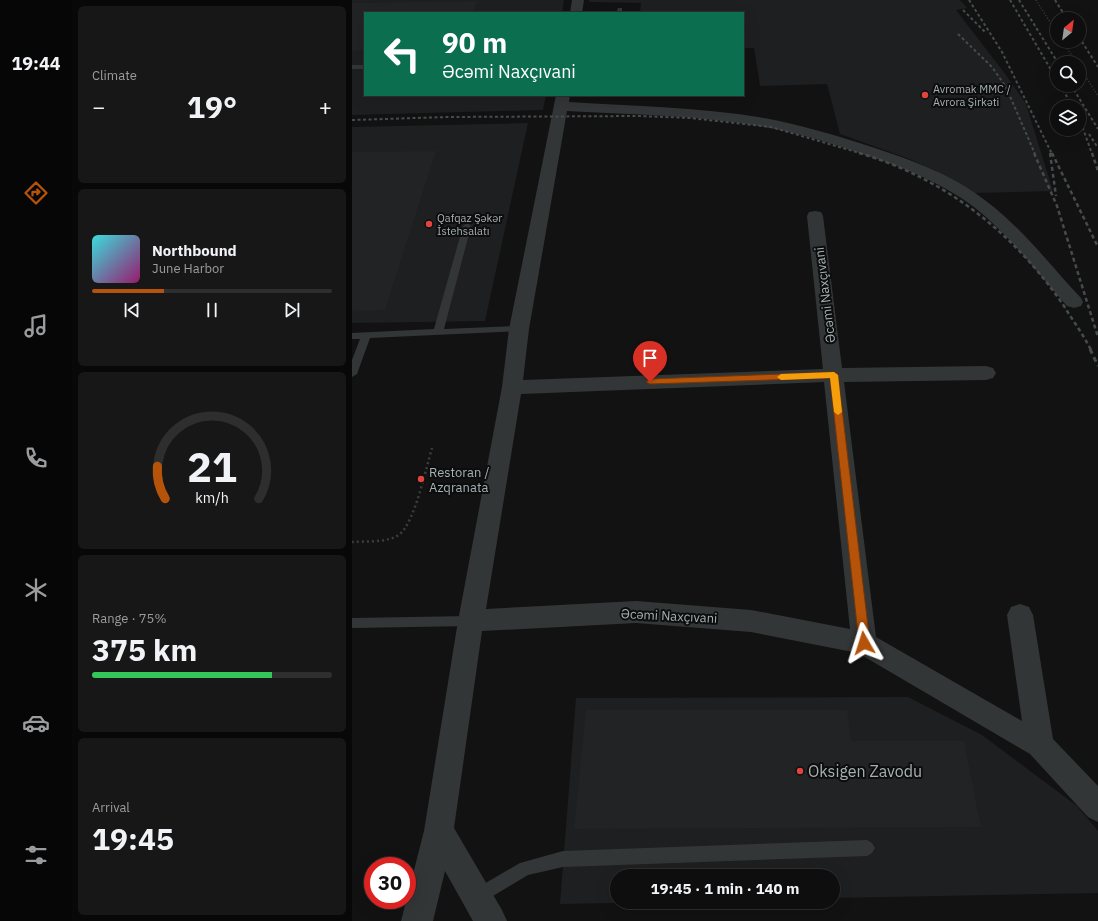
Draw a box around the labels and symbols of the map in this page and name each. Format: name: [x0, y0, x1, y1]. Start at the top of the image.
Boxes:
north arrow: [1050, 12, 1086, 48]
place label: Avromak MMC / Avrora Şirkəti: [933, 82, 1011, 109]
marker: Avromak MMC / Avrora Şirkəti: [920, 90, 930, 100]
place label: Qafqaz Şəkər İstehsalatı: [437, 211, 502, 238]
marker: Qafqaz Şəkər İstehsalatı: [424, 219, 434, 229]
street label: Əcəmi Naxçıvani: [811, 246, 839, 344]
pin: [633, 341, 667, 382]
place label: Restoran / Azqranata: [429, 464, 489, 496]
marker: Restoran / Azqranata: [416, 474, 426, 484]
street label: Əcəmi Naxçıvani: [620, 605, 718, 627]
position arrow: [843, 622, 885, 664]
place label: Oksigen Zavodu: [808, 761, 922, 781]
marker: Oksigen Zavodu: [795, 766, 805, 776]
speed limit sign: 30: [364, 857, 416, 909]

